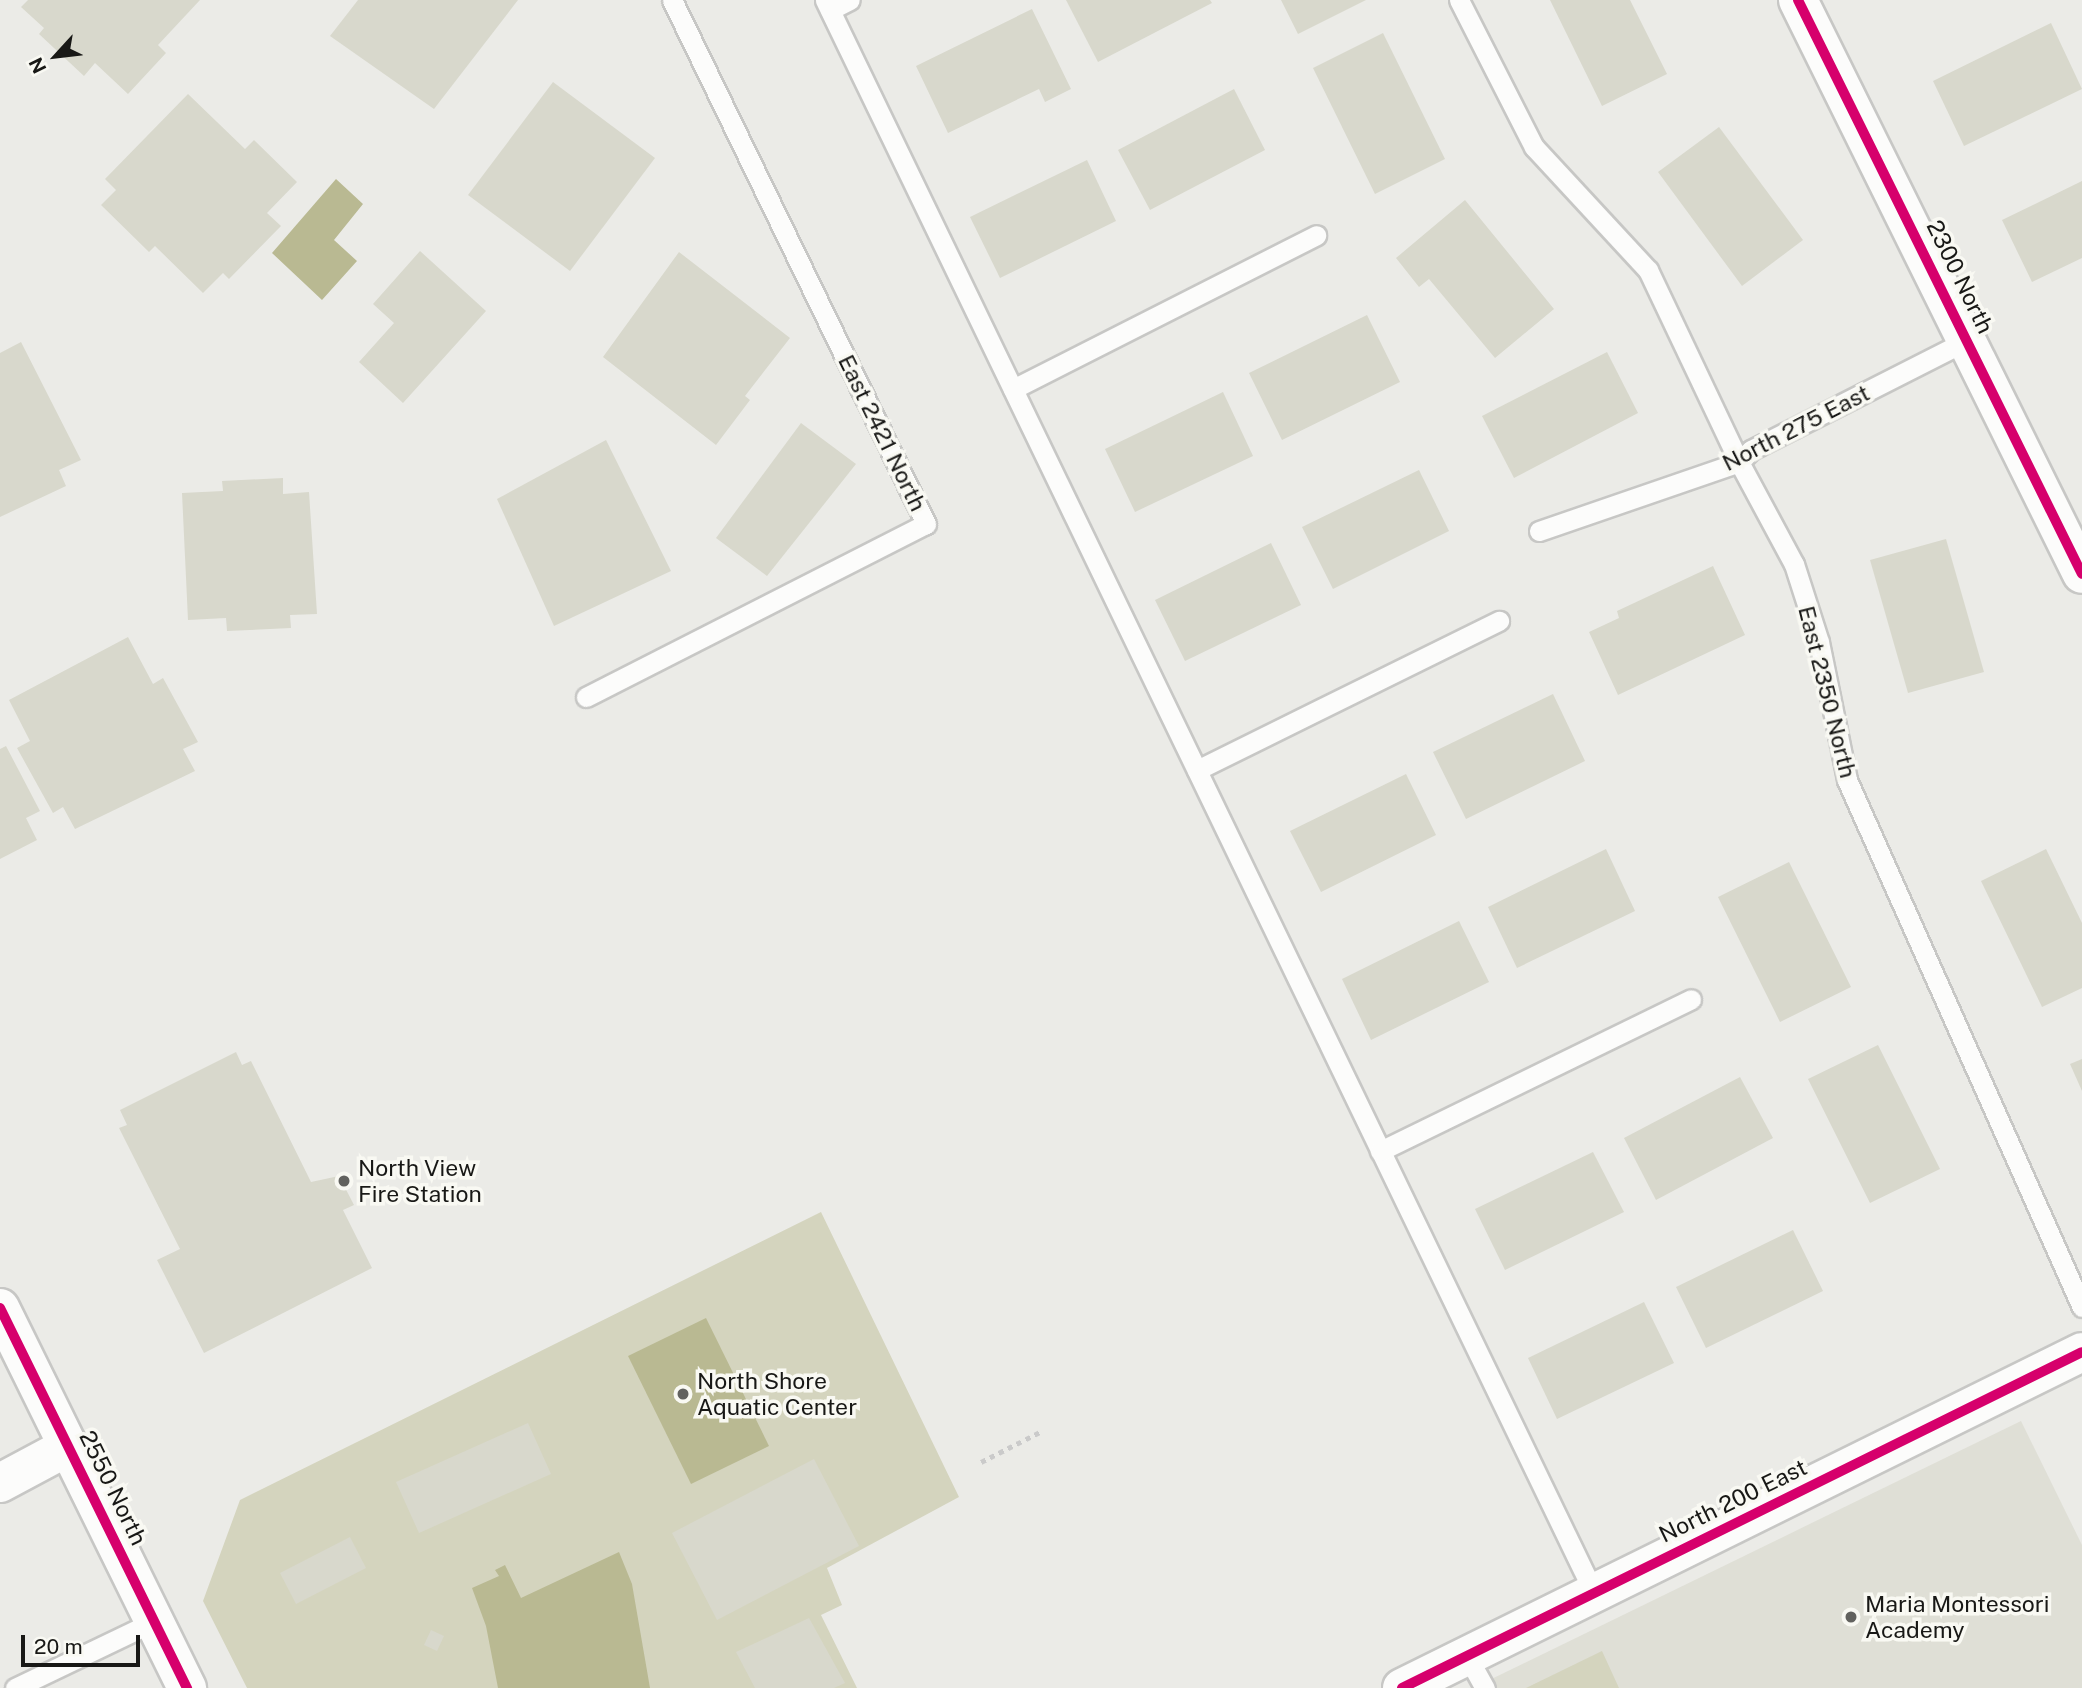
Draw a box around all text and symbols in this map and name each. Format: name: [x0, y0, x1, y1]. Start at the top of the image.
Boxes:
north arrow: [21, 21, 91, 91]
text: N: [24, 54, 50, 77]
street label: 2300 North: [1921, 216, 1999, 338]
street label: East 2421 North: [832, 350, 932, 516]
street label: North 275 East: [1718, 379, 1874, 477]
street label: East 2350 North: [1792, 603, 1862, 781]
place label: North View Fire Station: [358, 1154, 482, 1208]
marker: North View Fire Station: [336, 1173, 352, 1189]
place label: North Shore Aquatic Center: [697, 1367, 857, 1421]
marker: North Shore Aquatic Center: [675, 1386, 691, 1402]
street label: 2550 North: [73, 1426, 153, 1550]
street label: North 200 East: [1655, 1453, 1811, 1549]
place label: Maria Montessori Academy: [1865, 1590, 2050, 1644]
marker: Maria Montessori Academy: [1843, 1609, 1859, 1625]
scale bar: [24, 1622, 144, 1666]
text: 20 m: [34, 1634, 83, 1659]

